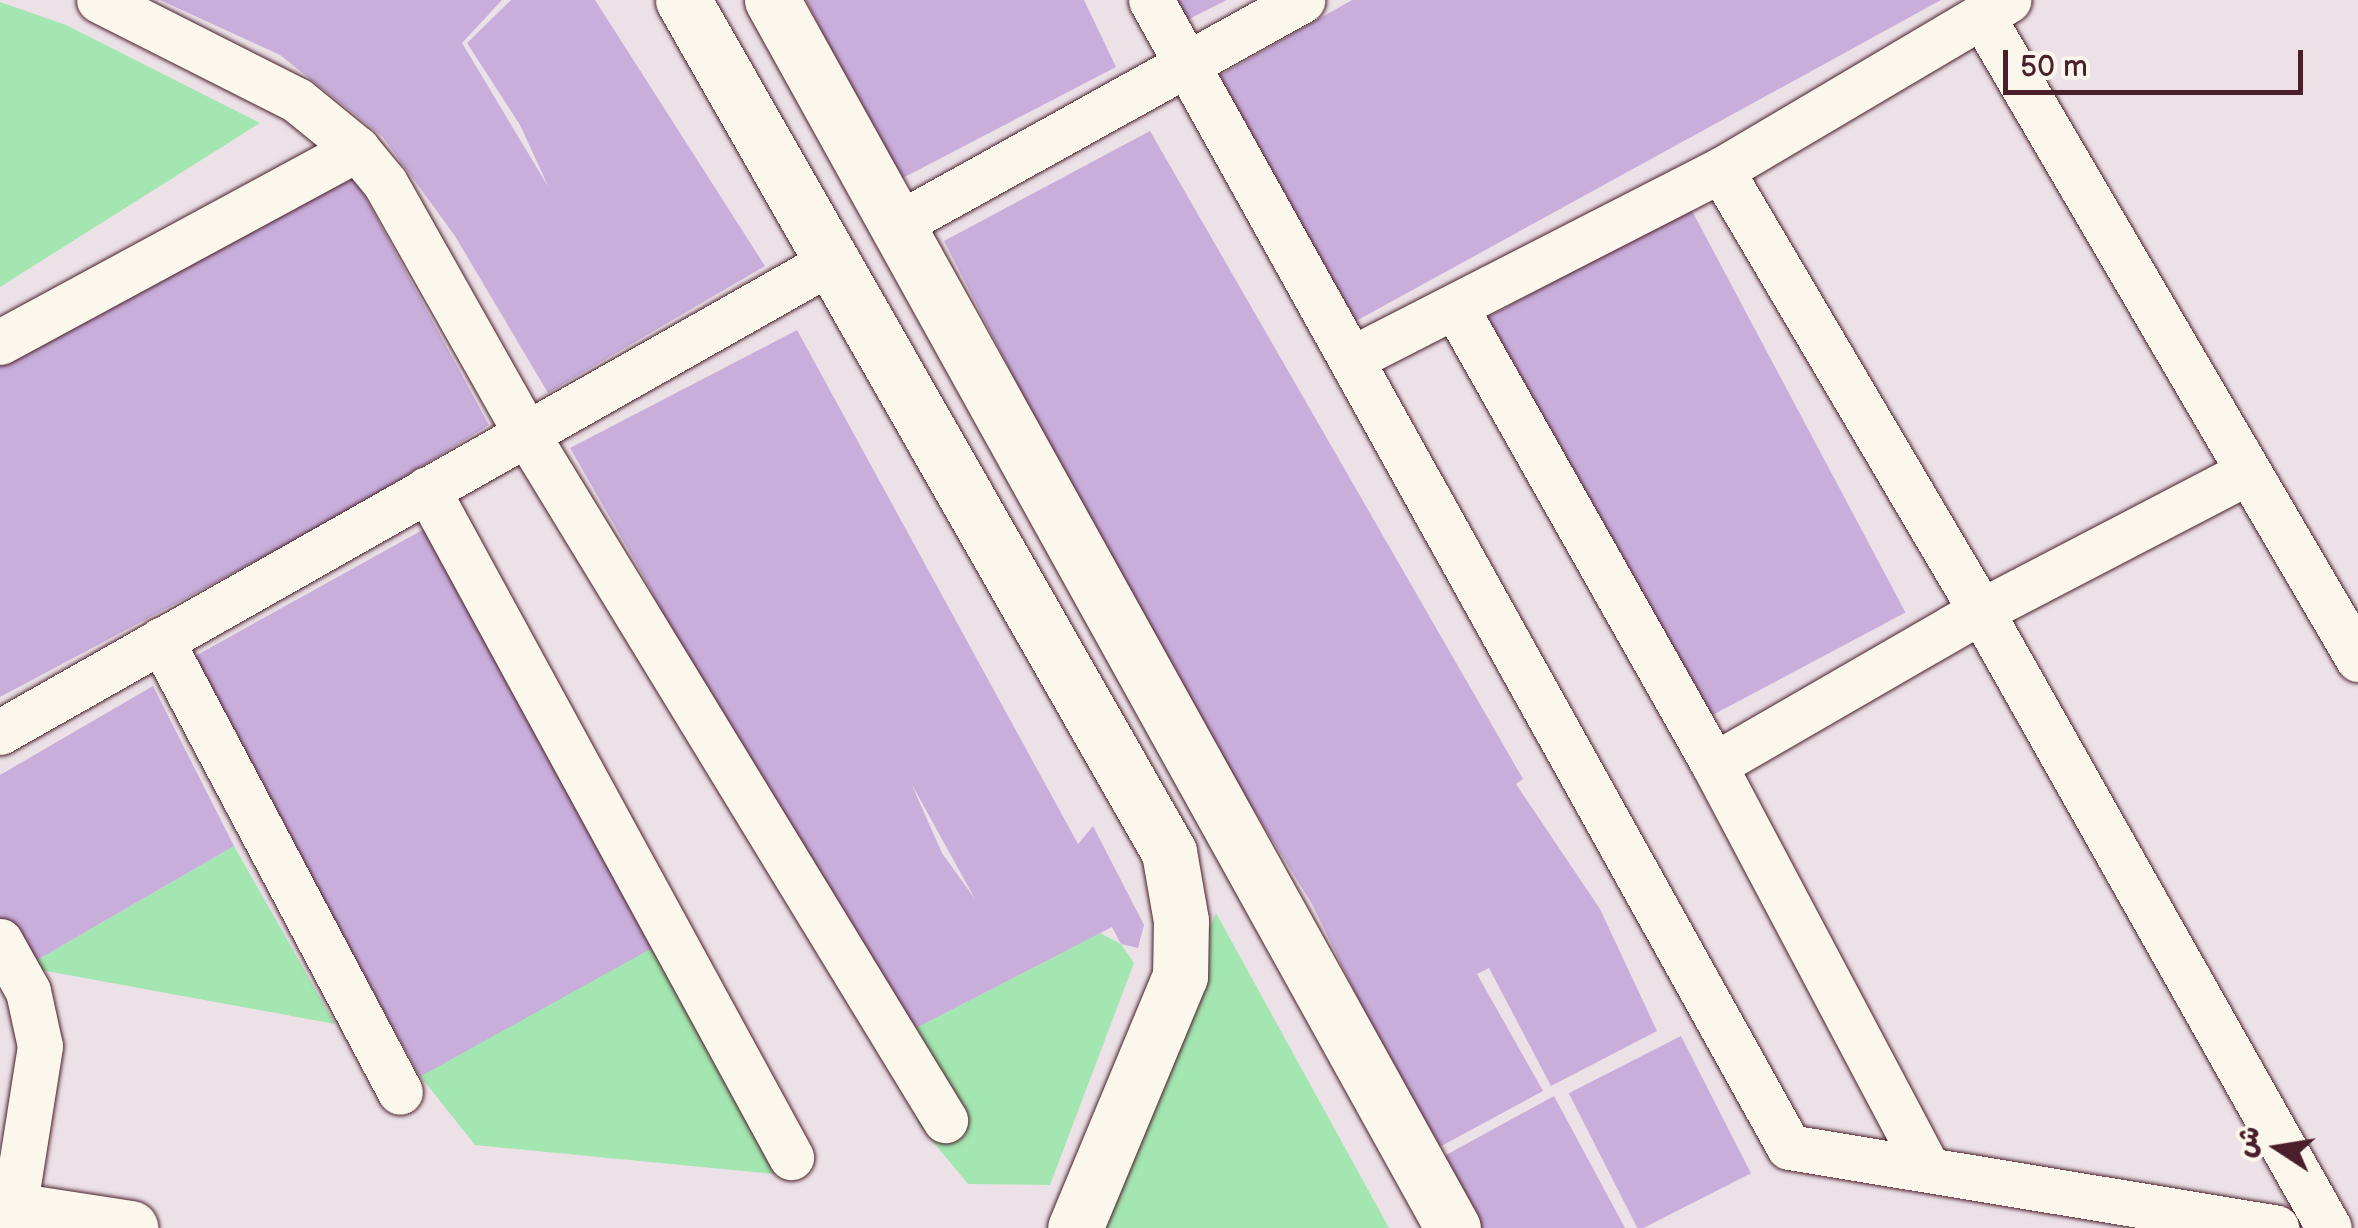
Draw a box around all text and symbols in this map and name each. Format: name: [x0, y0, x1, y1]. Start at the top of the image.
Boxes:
scale bar: [2008, 30, 2308, 92]
text: 50 m: [2020, 49, 2088, 85]
north arrow: [2228, 1098, 2328, 1198]
text: ش: [2229, 1123, 2268, 1160]

